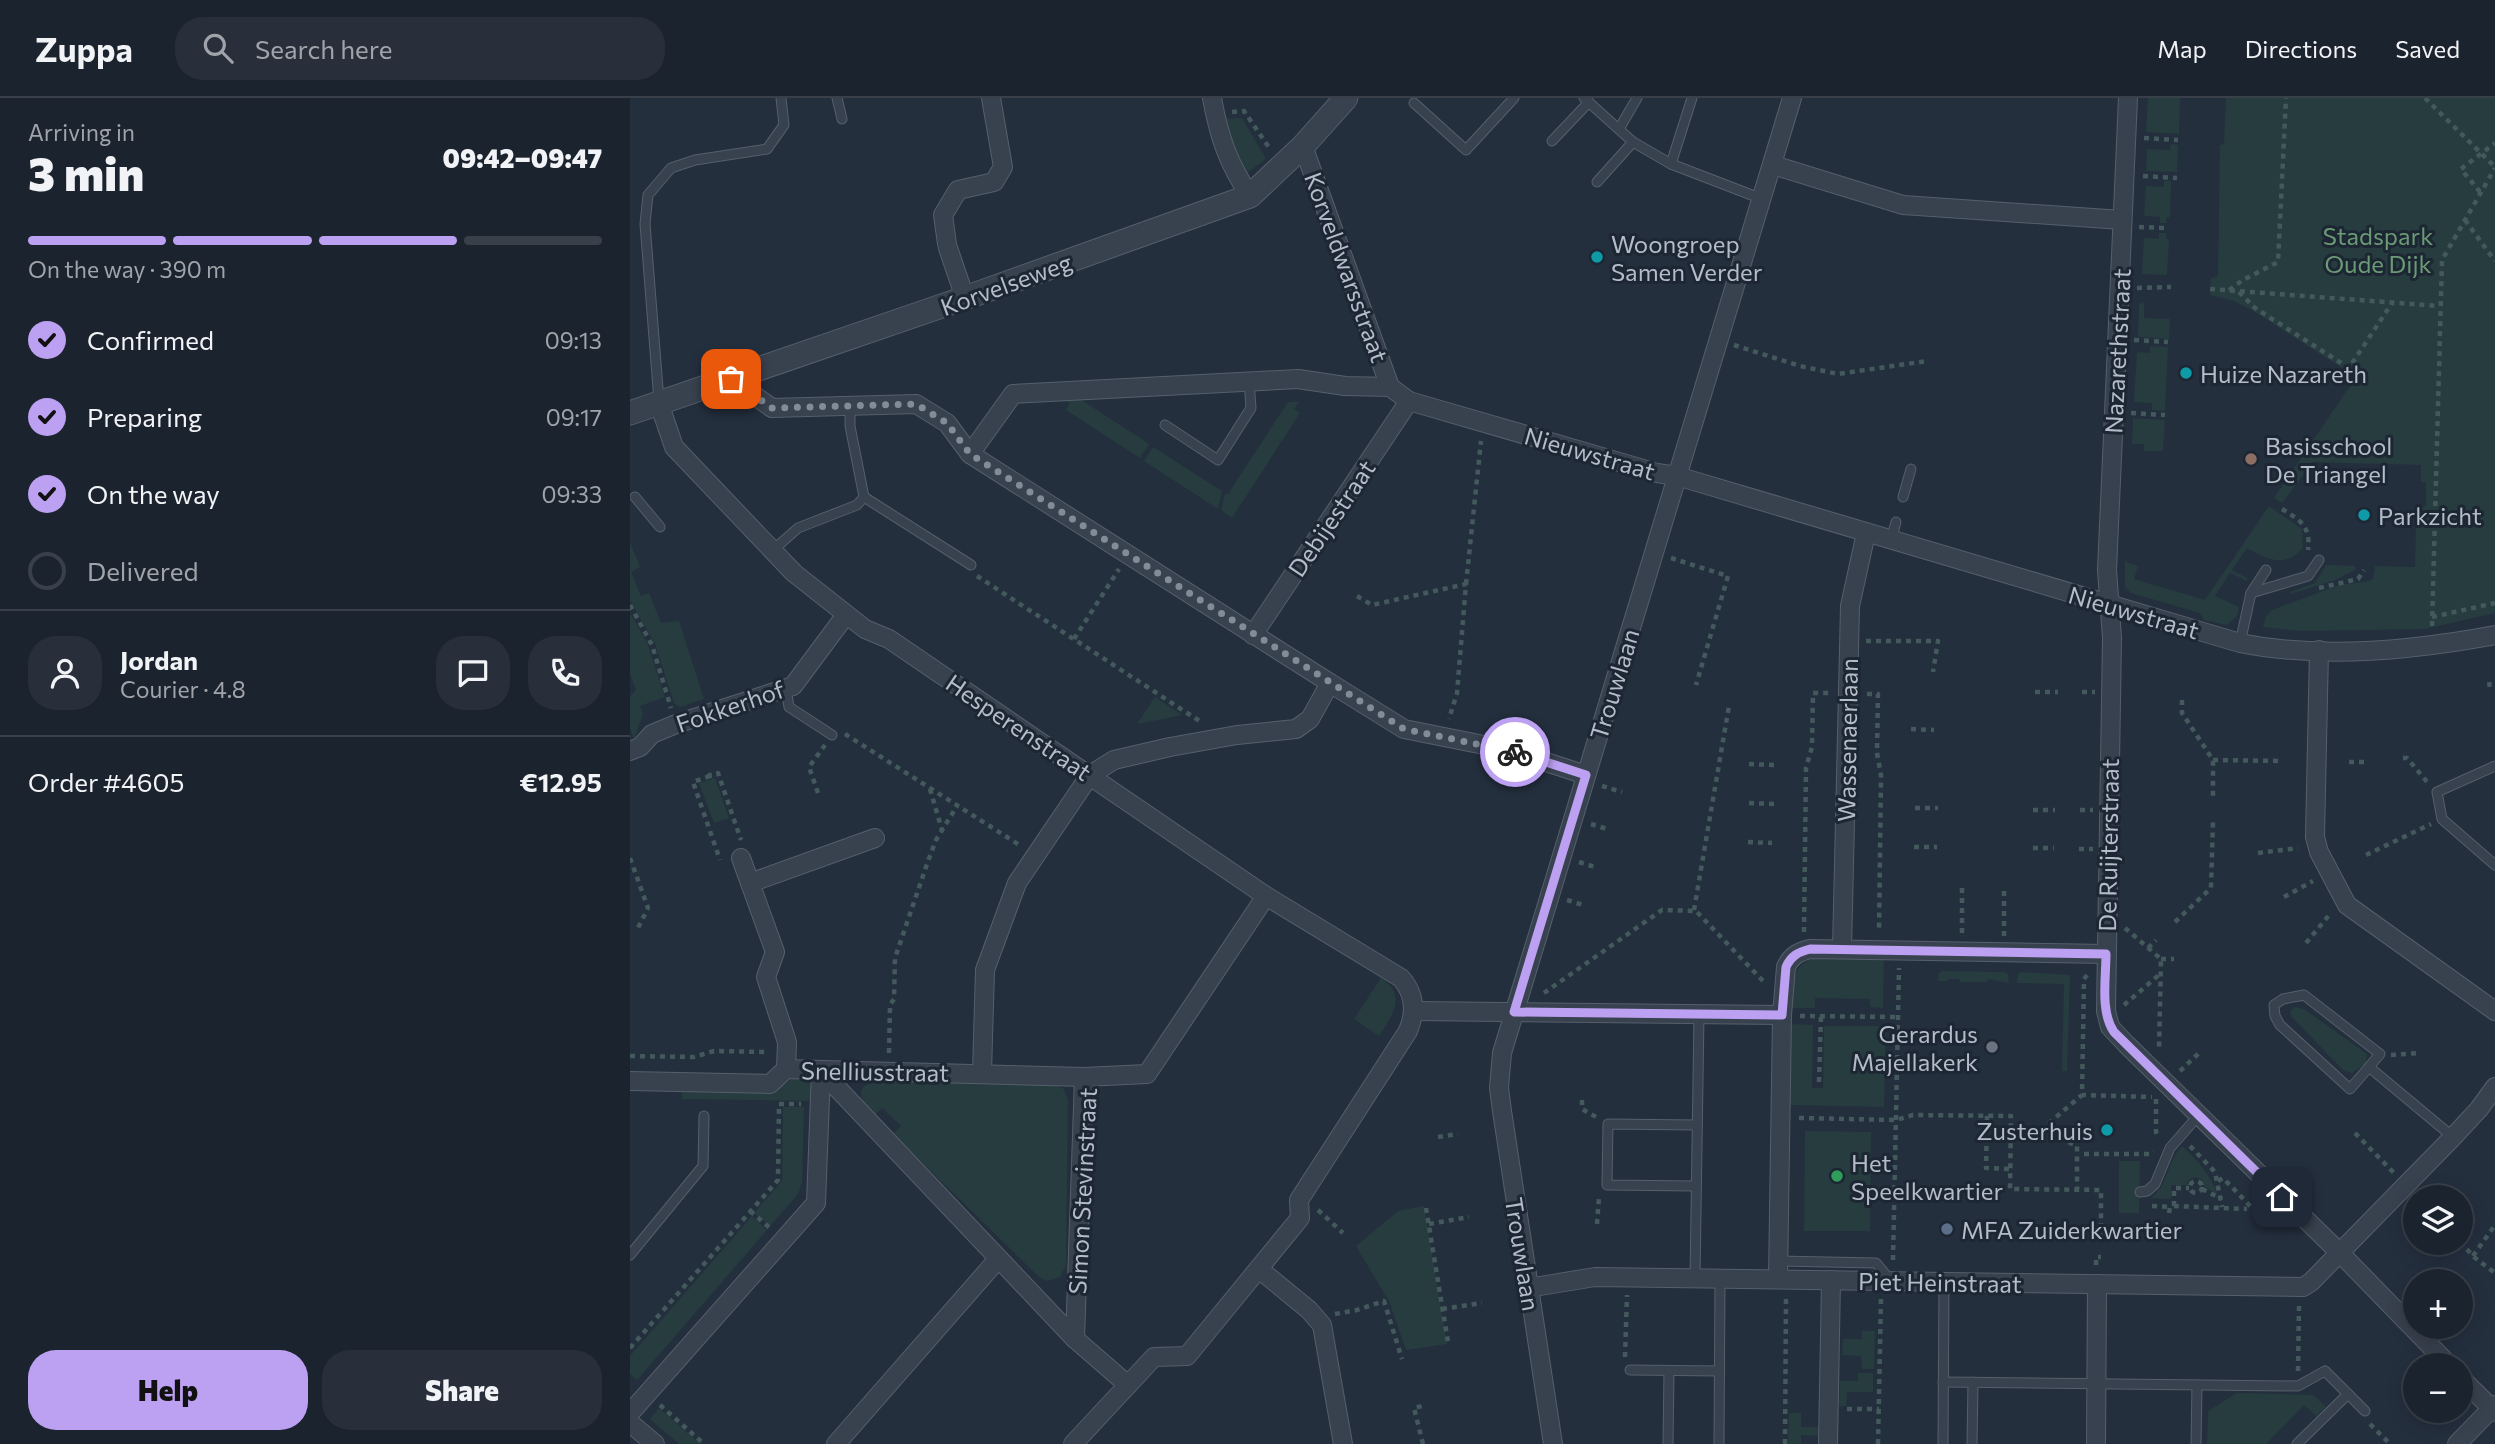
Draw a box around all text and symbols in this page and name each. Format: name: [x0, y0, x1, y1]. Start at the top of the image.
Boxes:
search box: [175, 17, 665, 80]
text: Zuppa: [35, 28, 133, 69]
icon: search: [199, 29, 237, 67]
text: Search here: [255, 33, 392, 64]
text: Map: [2157, 34, 2207, 63]
text: Directions: [2245, 34, 2357, 63]
text: Saved: [2395, 34, 2460, 63]
text: Arriving in: [28, 118, 135, 146]
text: 09:42–09:47: [443, 142, 602, 173]
text: 3 min: [28, 144, 144, 200]
street label: Korveldwarsstraat: [1299, 168, 1395, 366]
park label: Stadspark Oude Dijk: [2323, 221, 2433, 278]
place label: Woongroep Samen Verder: [1611, 229, 1763, 286]
street label: Korvelseweg: [936, 247, 1076, 321]
marker: Woongroep Samen Verder: [1589, 249, 1605, 265]
text: On the way · 390 m: [28, 255, 226, 283]
street label: Nazarethstraat: [2098, 268, 2136, 434]
icon: check: [28, 321, 66, 359]
text: Confirmed: [87, 324, 214, 355]
text: 09:13: [545, 326, 602, 354]
pin: [701, 349, 761, 409]
place label: Huize Nazareth: [2200, 359, 2367, 388]
icon: bag: [712, 360, 750, 398]
marker: Huize Nazareth: [2178, 365, 2194, 381]
icon: check: [28, 398, 66, 436]
text: Preparing: [87, 401, 202, 432]
text: 09:17: [546, 403, 602, 431]
street label: Nieuwstraat: [1521, 421, 1659, 486]
place label: Basisschool De Triangel: [2265, 431, 2392, 488]
marker: Basisschool De Triangel: [2243, 451, 2259, 467]
street label: Debijestraat: [1281, 454, 1381, 582]
icon: check: [28, 475, 66, 513]
text: On the way: [87, 478, 220, 509]
text: 09:33: [541, 480, 602, 508]
place label: Parkzicht: [2378, 501, 2482, 530]
marker: Parkzicht: [2356, 507, 2372, 523]
text: Delivered: [87, 555, 198, 586]
street label: Nieuwstraat: [2065, 580, 2203, 645]
street label: Trouwlaan: [1583, 625, 1645, 743]
button: person: [28, 636, 102, 710]
button: chat: [436, 636, 510, 710]
button: phone: [528, 636, 602, 710]
text: Jordan: [120, 644, 198, 675]
street label: Wassenaerlaan: [1831, 658, 1863, 822]
street label: Hesperenstraat: [941, 668, 1097, 786]
street label: Fokkerhof: [672, 674, 788, 738]
text: Courier · 4.8: [120, 675, 246, 703]
courier: [1480, 717, 1550, 787]
icon: bike: [1496, 733, 1534, 771]
street label: De Ruijterstraat: [2092, 758, 2124, 932]
text: Order #4605: [28, 766, 184, 797]
text: €12.95: [519, 766, 602, 797]
place label: Gerardus Majellakerk: [1851, 1019, 1978, 1076]
marker: Gerardus Majellakerk: [1984, 1039, 2000, 1055]
street label: Snelliusstraat: [801, 1055, 949, 1087]
street label: Simon Stevinstraat: [1062, 1087, 1102, 1295]
place label: Zusterhuis: [1976, 1116, 2093, 1145]
marker: Zusterhuis: [2099, 1122, 2115, 1138]
place label: Het Speelkwartier: [1851, 1148, 2003, 1205]
pin: [2252, 1167, 2312, 1227]
marker: Het Speelkwartier: [1829, 1168, 1845, 1184]
icon: home: [2263, 1178, 2301, 1216]
map controls: [2403, 1185, 2473, 1423]
button: layers: [2403, 1185, 2473, 1255]
street label: Trouwlaan: [1500, 1195, 1546, 1313]
place label: MFA Zuiderkwartier: [1961, 1215, 2183, 1244]
marker: MFA Zuiderkwartier: [1939, 1221, 1955, 1237]
street label: Piet Heinstraat: [1858, 1266, 2022, 1298]
button: +: [2403, 1269, 2473, 1339]
button: Help: [28, 1350, 308, 1430]
button: Share: [322, 1350, 602, 1430]
button: −: [2403, 1353, 2473, 1423]

